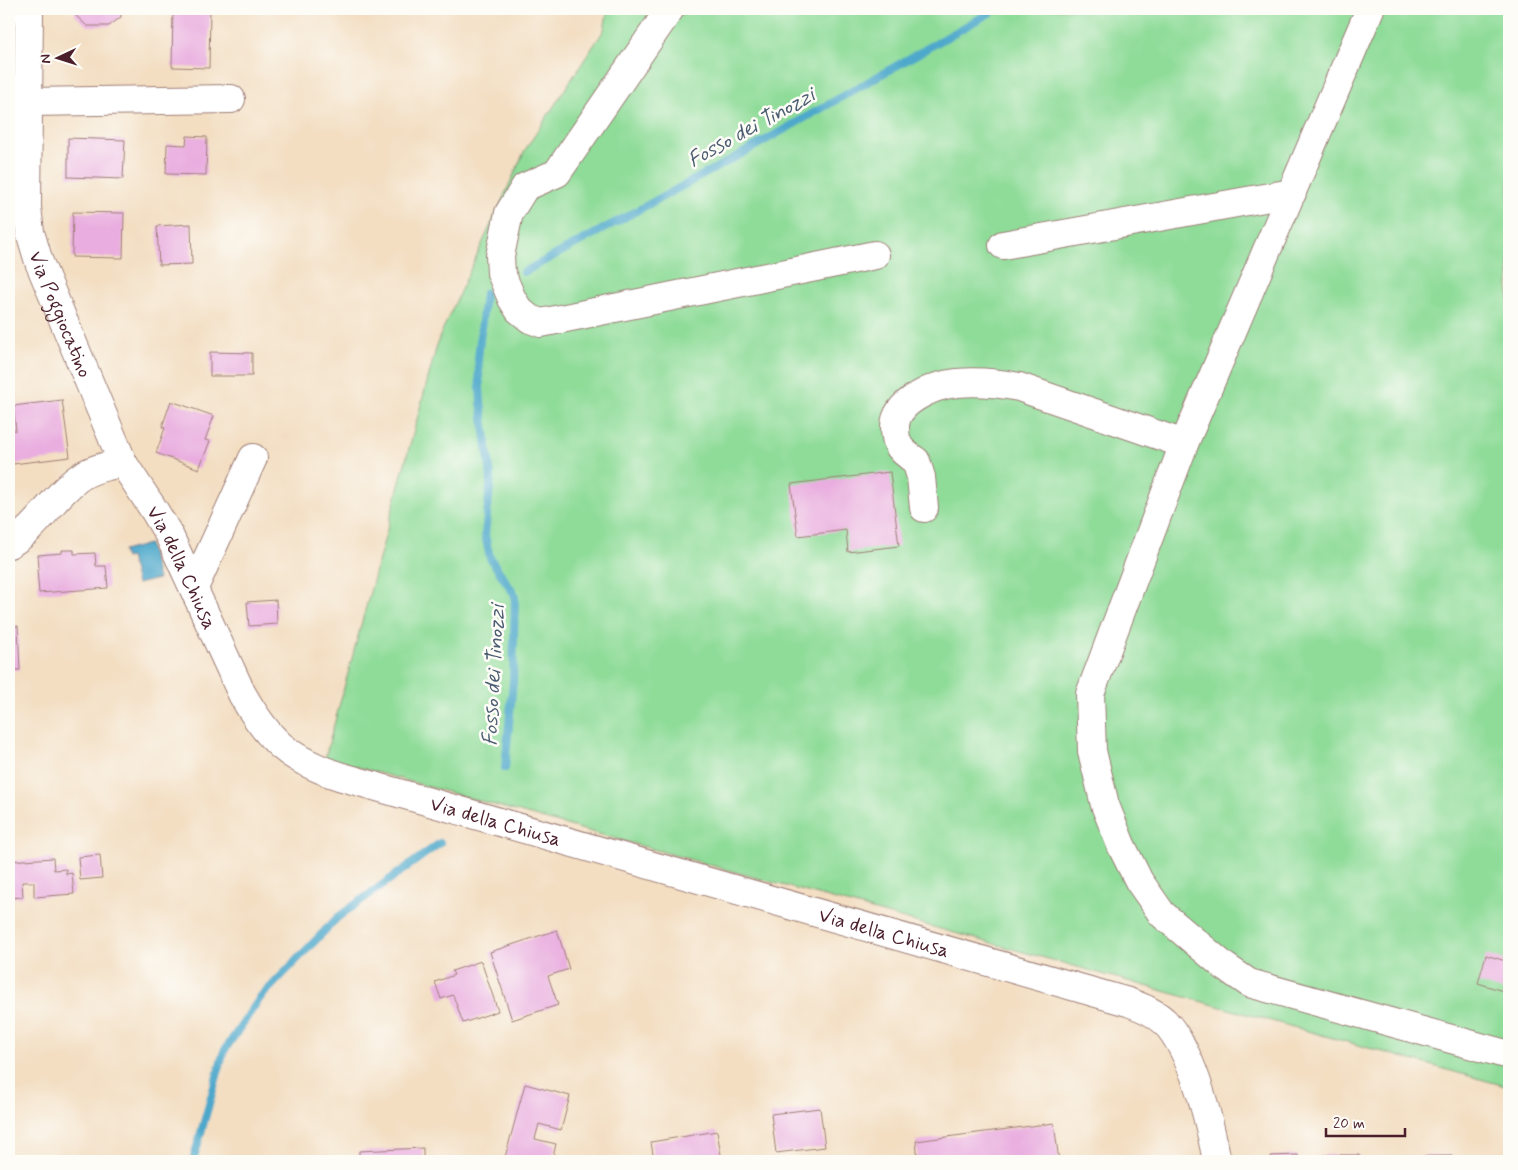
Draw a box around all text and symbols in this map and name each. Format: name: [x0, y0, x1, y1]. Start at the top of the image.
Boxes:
north arrow: [32, 32, 82, 82]
text: N: [37, 54, 55, 64]
water label: Fosso dei Tinozzi: [683, 80, 823, 174]
street label: Via Poggiocatino: [22, 248, 98, 382]
street label: Via della Chiusa: [139, 501, 223, 634]
water label: Fosso dei Tinozzi: [476, 600, 512, 747]
street label: Via della Chiusa: [427, 791, 564, 854]
street label: Via della Chiusa: [815, 902, 952, 965]
scale bar: [1326, 1105, 1404, 1137]
text: 20 m: [1333, 1114, 1365, 1134]

